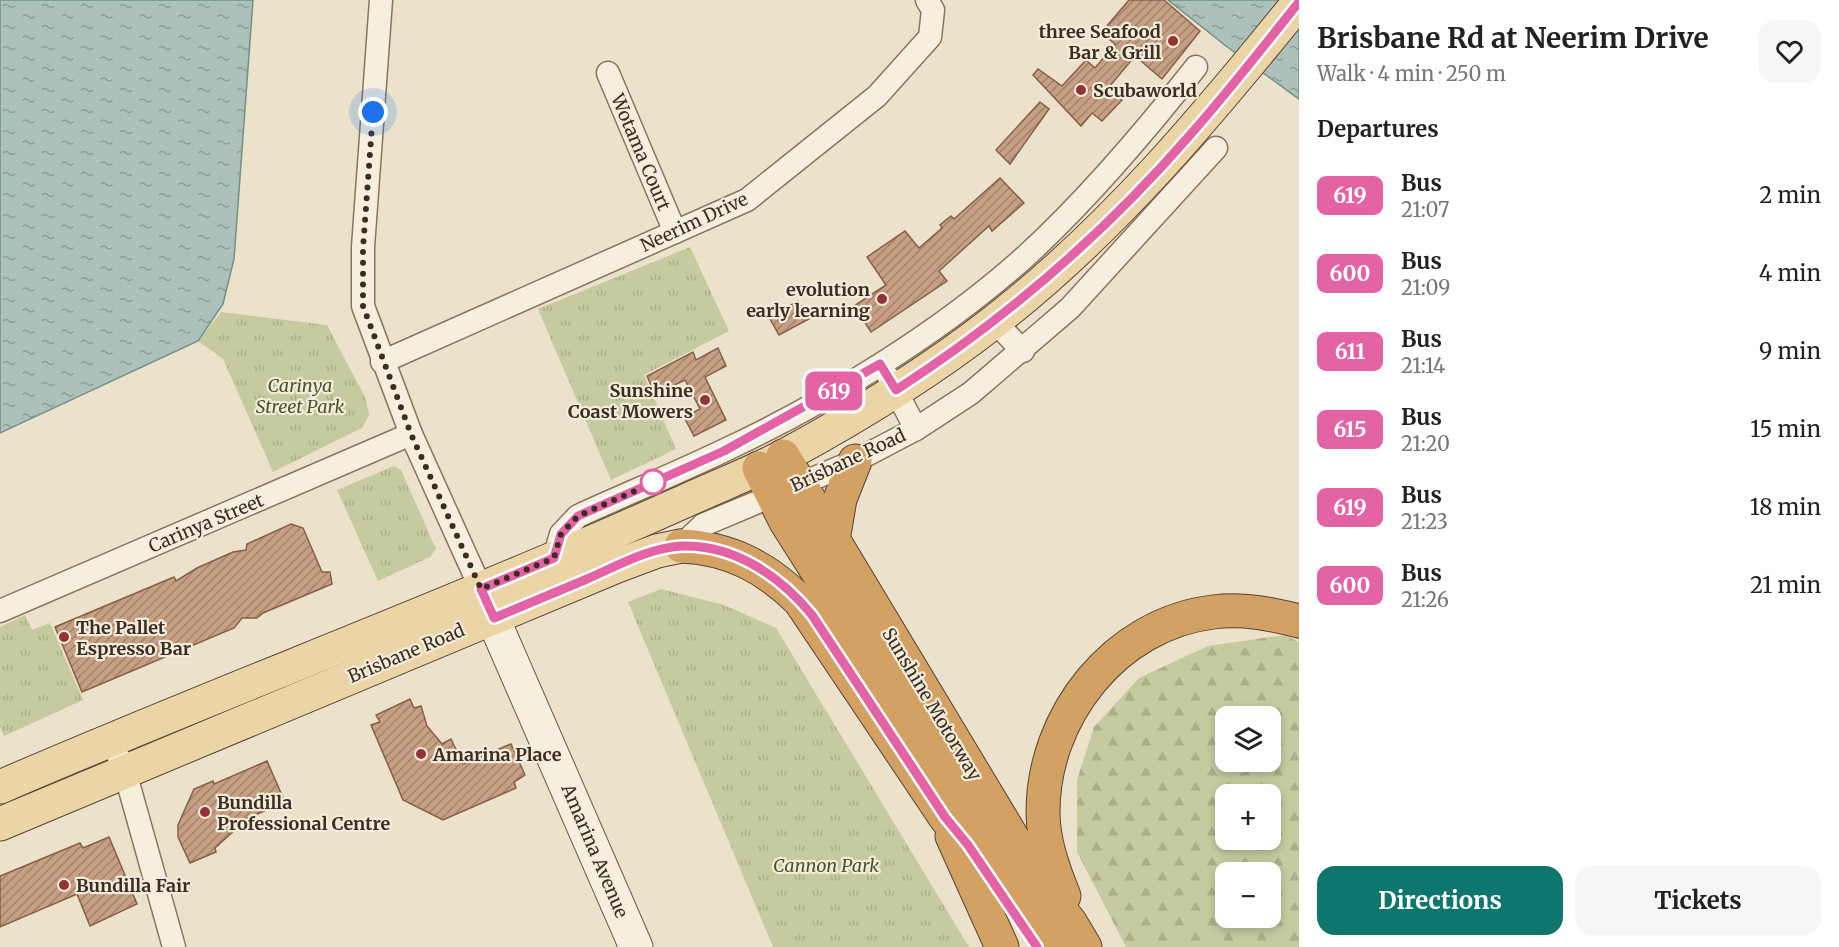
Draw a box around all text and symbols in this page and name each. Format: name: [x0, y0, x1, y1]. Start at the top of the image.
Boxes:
place label: three Seafood Bar & Grill: [1039, 20, 1161, 64]
text: Brisbane Rd at Neerim Drive: [1317, 20, 1709, 56]
button: heart: [1758, 20, 1821, 83]
marker: three Seafood Bar & Grill: [1166, 34, 1180, 48]
text: Walk · 4 min · 250 m: [1317, 61, 1506, 86]
place label: Scubaworld: [1093, 79, 1197, 102]
marker: Scubaworld: [1074, 83, 1088, 97]
street label: Wotama Court: [606, 89, 676, 214]
your location: [358, 97, 388, 127]
text: Departures: [1317, 115, 1439, 143]
text: Bus: [1401, 169, 1442, 197]
text: 2 min: [1759, 181, 1821, 209]
text: 619: [1333, 182, 1367, 209]
street label: Neerim Drive: [637, 187, 751, 257]
text: 21:07: [1401, 197, 1449, 222]
text: Bus: [1401, 247, 1442, 275]
text: 4 min: [1759, 259, 1821, 287]
text: 600: [1330, 260, 1370, 287]
text: 21:09: [1401, 275, 1450, 300]
place label: evolution early learning: [746, 278, 870, 322]
marker: evolution early learning: [875, 292, 889, 306]
text: Bus: [1401, 325, 1442, 353]
text: 9 min: [1759, 337, 1821, 365]
text: 611: [1335, 338, 1365, 365]
text: 21:14: [1401, 353, 1445, 378]
line badge: 619: [800, 372, 868, 410]
park label: Carinya Street Park: [256, 374, 344, 418]
text: 619: [817, 378, 851, 405]
place label: Sunshine Coast Mowers: [568, 379, 693, 423]
marker: Sunshine Coast Mowers: [698, 393, 712, 407]
text: Bus: [1401, 403, 1442, 431]
text: 15 min: [1750, 415, 1821, 443]
text: 615: [1333, 416, 1367, 443]
street label: Brisbane Road: [787, 423, 909, 497]
text: 21:20: [1401, 431, 1450, 456]
unlabelled marker: [640, 469, 666, 495]
text: Bus: [1401, 481, 1442, 509]
street label: Carinya Street: [145, 488, 267, 558]
text: 18 min: [1750, 493, 1821, 521]
text: 619: [1333, 494, 1367, 521]
text: 21:23: [1401, 509, 1448, 534]
text: Bus: [1401, 559, 1442, 587]
text: 21 min: [1750, 571, 1821, 599]
text: 600: [1330, 572, 1370, 599]
text: 21:26: [1401, 587, 1449, 612]
place label: The Pallet Espresso Bar: [76, 616, 191, 660]
street label: Brisbane Road: [344, 618, 468, 688]
street label: Sunshine Motorway: [877, 623, 987, 785]
marker: The Pallet Espresso Bar: [57, 630, 71, 644]
map controls: [1215, 706, 1281, 928]
button: layers: [1215, 706, 1281, 772]
place label: Amarina Place: [432, 743, 562, 766]
marker: Amarina Place: [414, 747, 428, 761]
street label: Amarina Avenue: [556, 780, 634, 921]
button: +: [1215, 784, 1281, 850]
place label: Bundilla Professional Centre: [217, 791, 391, 835]
marker: Bundilla Professional Centre: [198, 805, 212, 819]
park label: Cannon Park: [773, 854, 879, 877]
button: −: [1215, 862, 1281, 928]
button: Directions: [1317, 866, 1563, 935]
button: Tickets: [1575, 866, 1821, 935]
place label: Bundilla Fair: [76, 874, 190, 897]
marker: Bundilla Fair: [57, 878, 71, 892]

